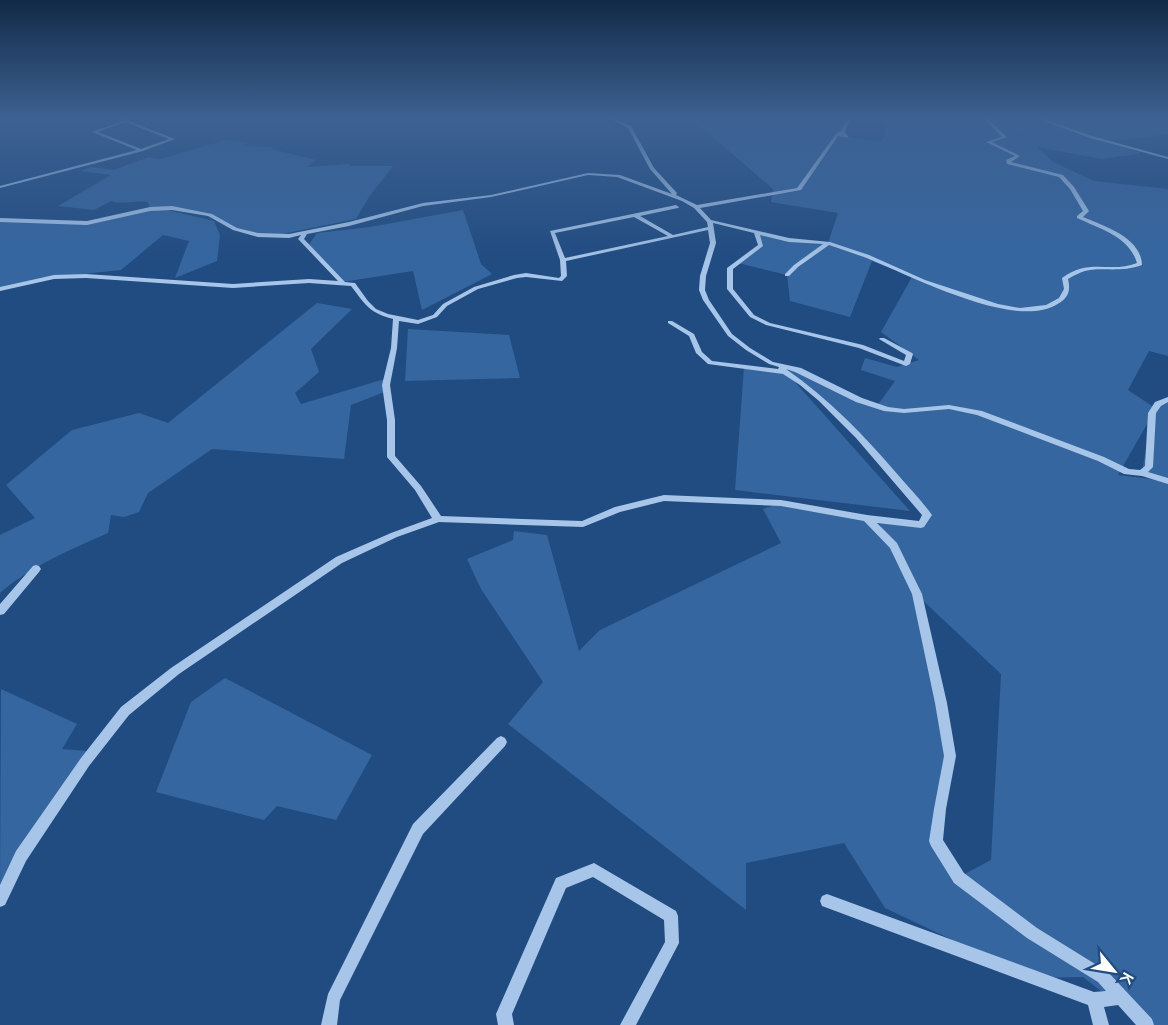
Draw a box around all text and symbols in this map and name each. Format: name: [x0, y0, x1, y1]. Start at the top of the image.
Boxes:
north arrow: [1084, 941, 1144, 1001]
text: K: [1115, 969, 1139, 989]

